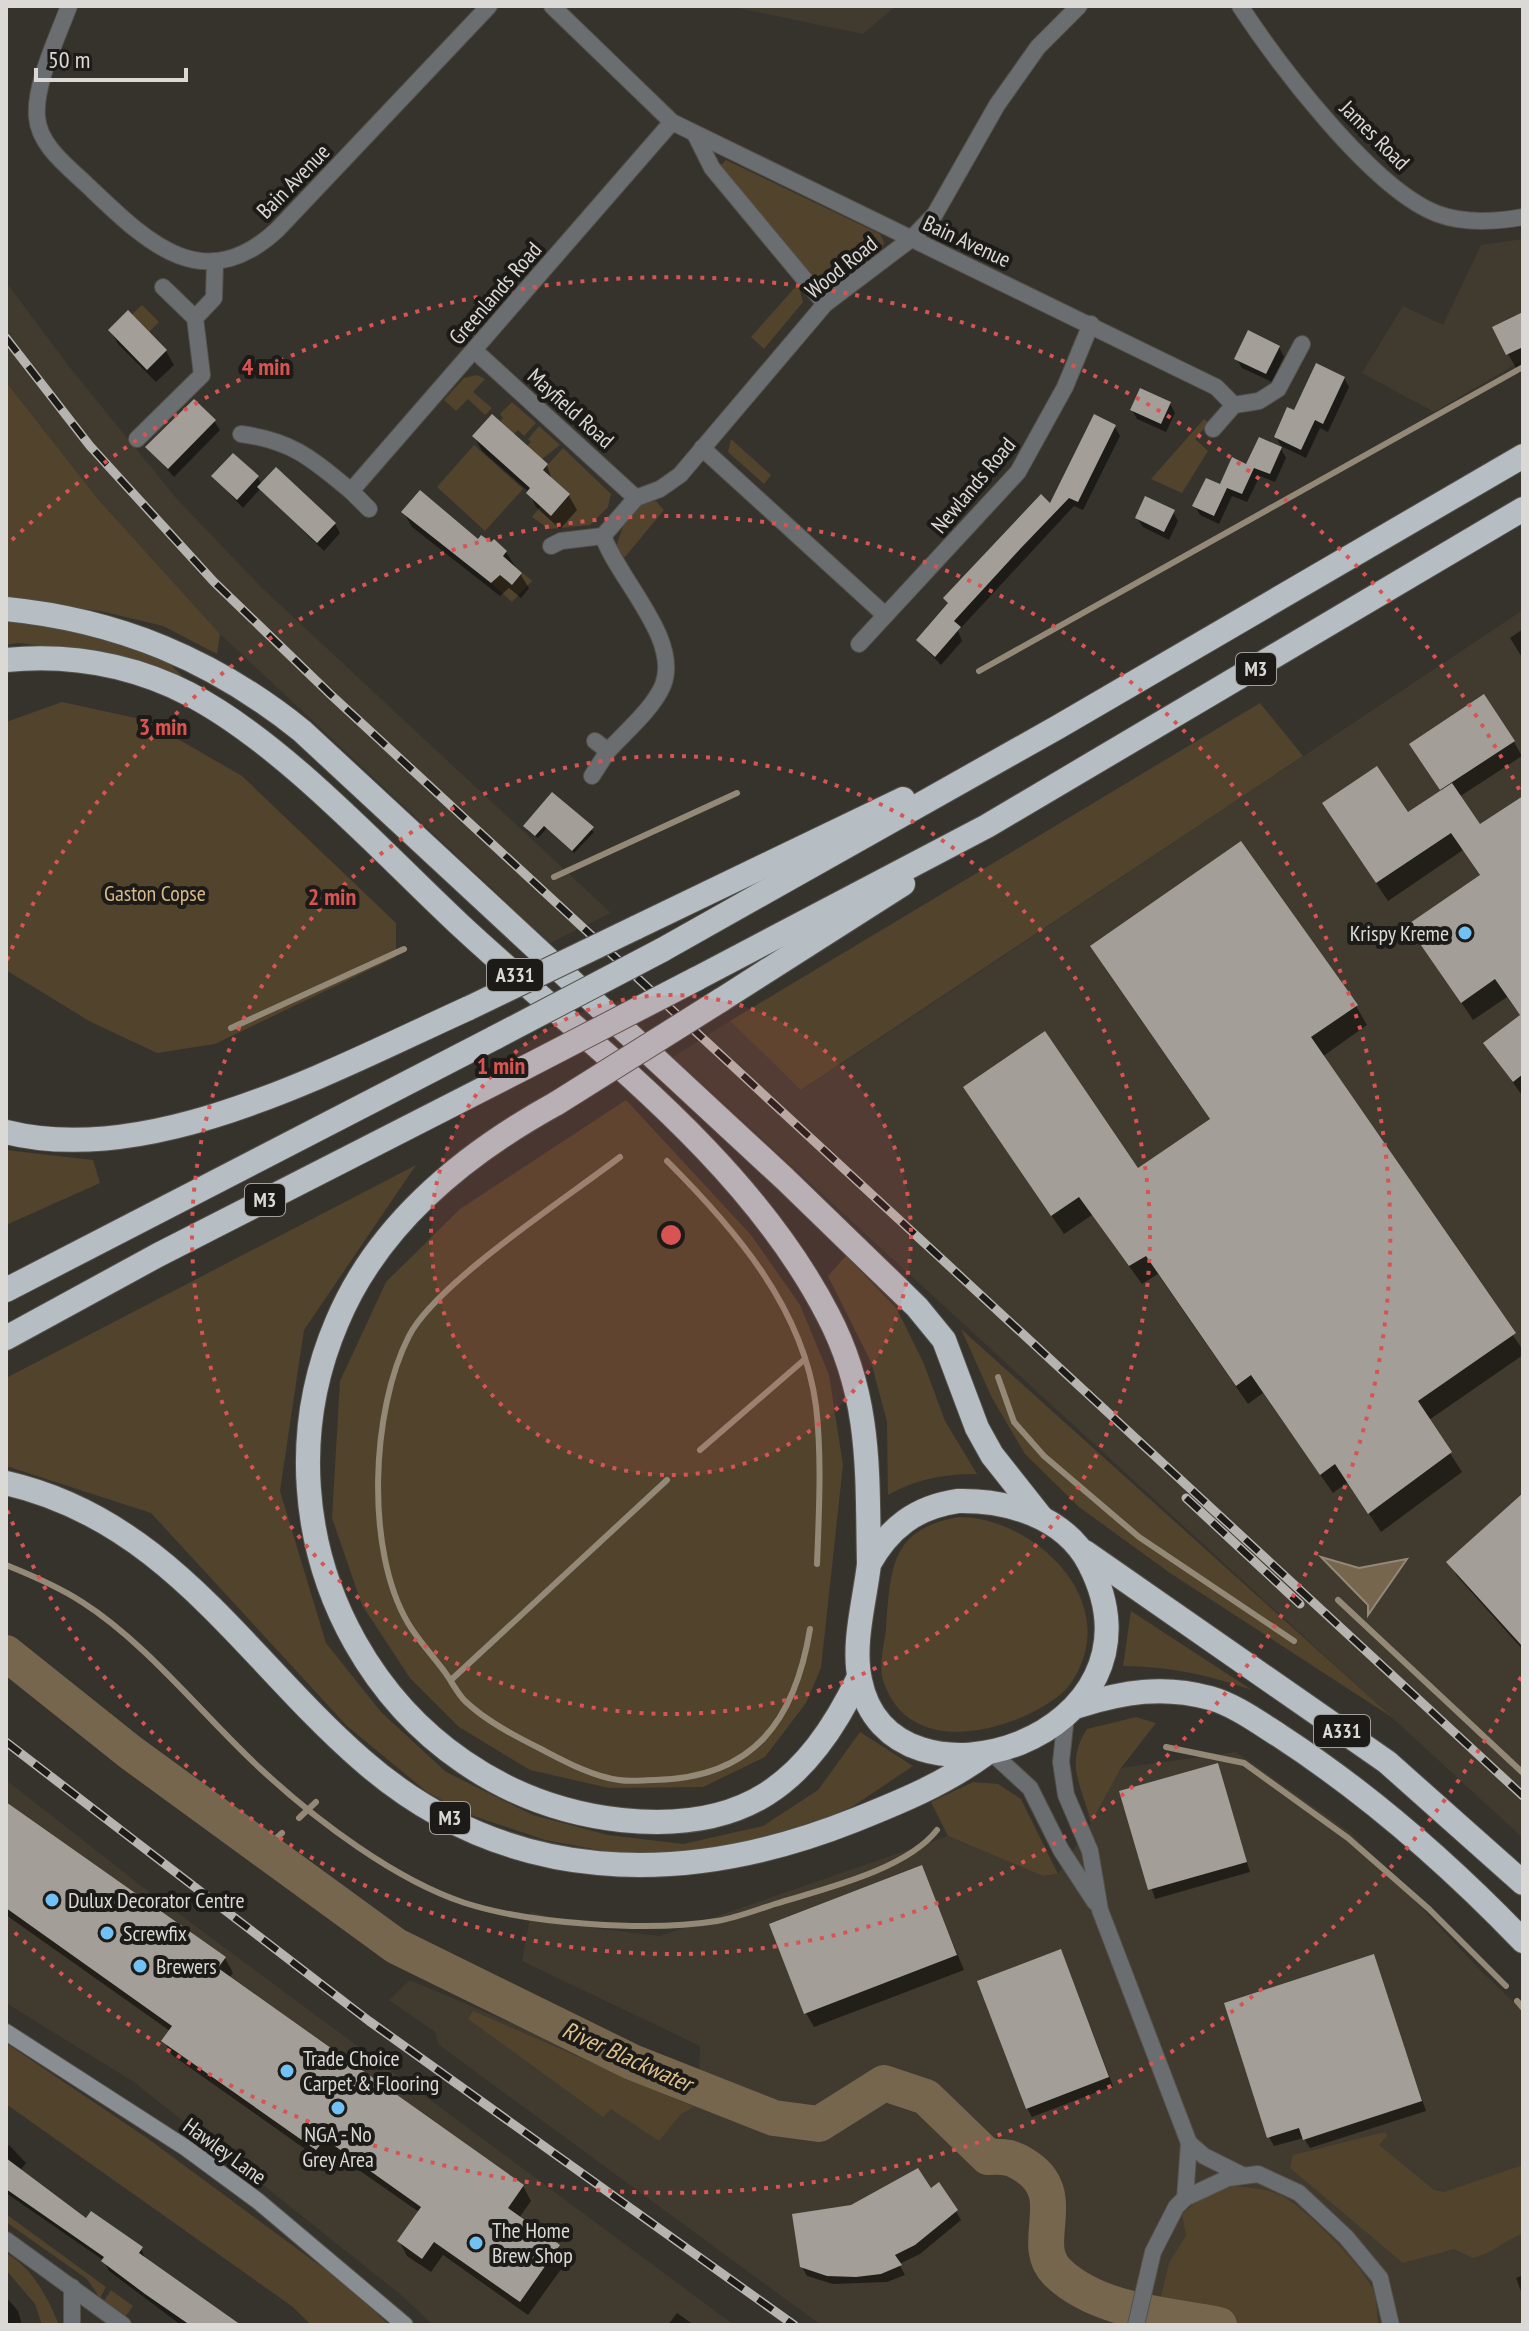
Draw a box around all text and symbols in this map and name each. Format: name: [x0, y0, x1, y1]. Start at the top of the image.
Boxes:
scale bar: [36, 32, 186, 82]
text: 50 m: [48, 44, 90, 75]
street label: James Road: [1334, 94, 1416, 176]
street label: Bain Avenue: [251, 138, 335, 224]
street label: Bain Avenue: [919, 209, 1015, 273]
street label: Wood Road: [799, 229, 883, 305]
street label: Greenlands Road: [443, 236, 547, 350]
text: 4 min: [242, 351, 290, 382]
street label: Mayfield Road: [522, 362, 620, 454]
street label: Newlands Road: [925, 431, 1021, 539]
road number: M3: [1236, 653, 1276, 685]
text: 3 min: [139, 711, 187, 742]
park label: Gaston Copse: [104, 879, 206, 907]
text: 2 min: [308, 881, 356, 912]
place label: Krispy Kreme: [1350, 919, 1449, 947]
marker: Krispy Kreme: [1456, 924, 1474, 942]
road number: A331: [487, 959, 543, 991]
text: 1 min: [477, 1050, 525, 1081]
road number: M3: [245, 1184, 285, 1216]
centre of rings: [657, 1221, 685, 1249]
road number: A331: [1314, 1715, 1370, 1747]
road number: M3: [430, 1802, 470, 1834]
place label: Dulux Decorator Centre: [68, 1886, 245, 1914]
marker: Dulux Decorator Centre: [43, 1891, 61, 1909]
place label: Screwfix: [123, 1919, 187, 1947]
marker: Screwfix: [98, 1924, 116, 1942]
place label: Brewers: [156, 1952, 217, 1980]
marker: Brewers: [131, 1957, 149, 1975]
water label: River Blackwater: [558, 2014, 700, 2100]
place label: Trade Choice Carpet & Flooring: [303, 2044, 439, 2097]
marker: Trade Choice Carpet & Flooring: [278, 2062, 296, 2080]
marker: NGA - No Grey Area: [329, 2099, 347, 2117]
street label: Hawley Lane: [178, 2111, 272, 2191]
place label: NGA - No Grey Area: [302, 2120, 374, 2173]
place label: The Home Brew Shop: [492, 2216, 573, 2269]
marker: The Home Brew Shop: [467, 2234, 485, 2252]

